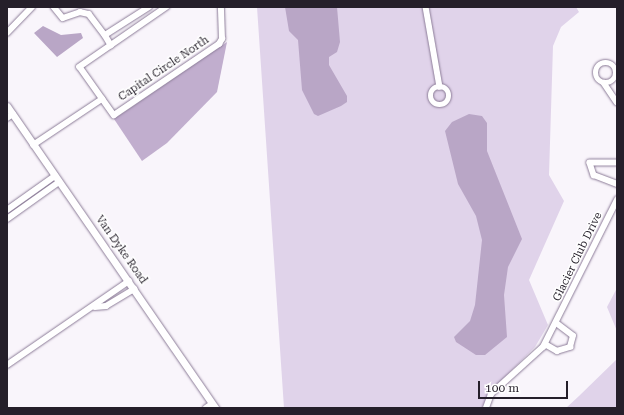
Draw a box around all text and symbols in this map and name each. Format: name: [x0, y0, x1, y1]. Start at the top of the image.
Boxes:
street label: Capital Circle North: [116, 34, 212, 104]
street label: Glacier Club Drive: [551, 210, 605, 304]
street label: Van Dyke Road: [93, 213, 149, 287]
scale bar: [480, 373, 570, 399]
text: 100 m: [485, 381, 519, 395]

